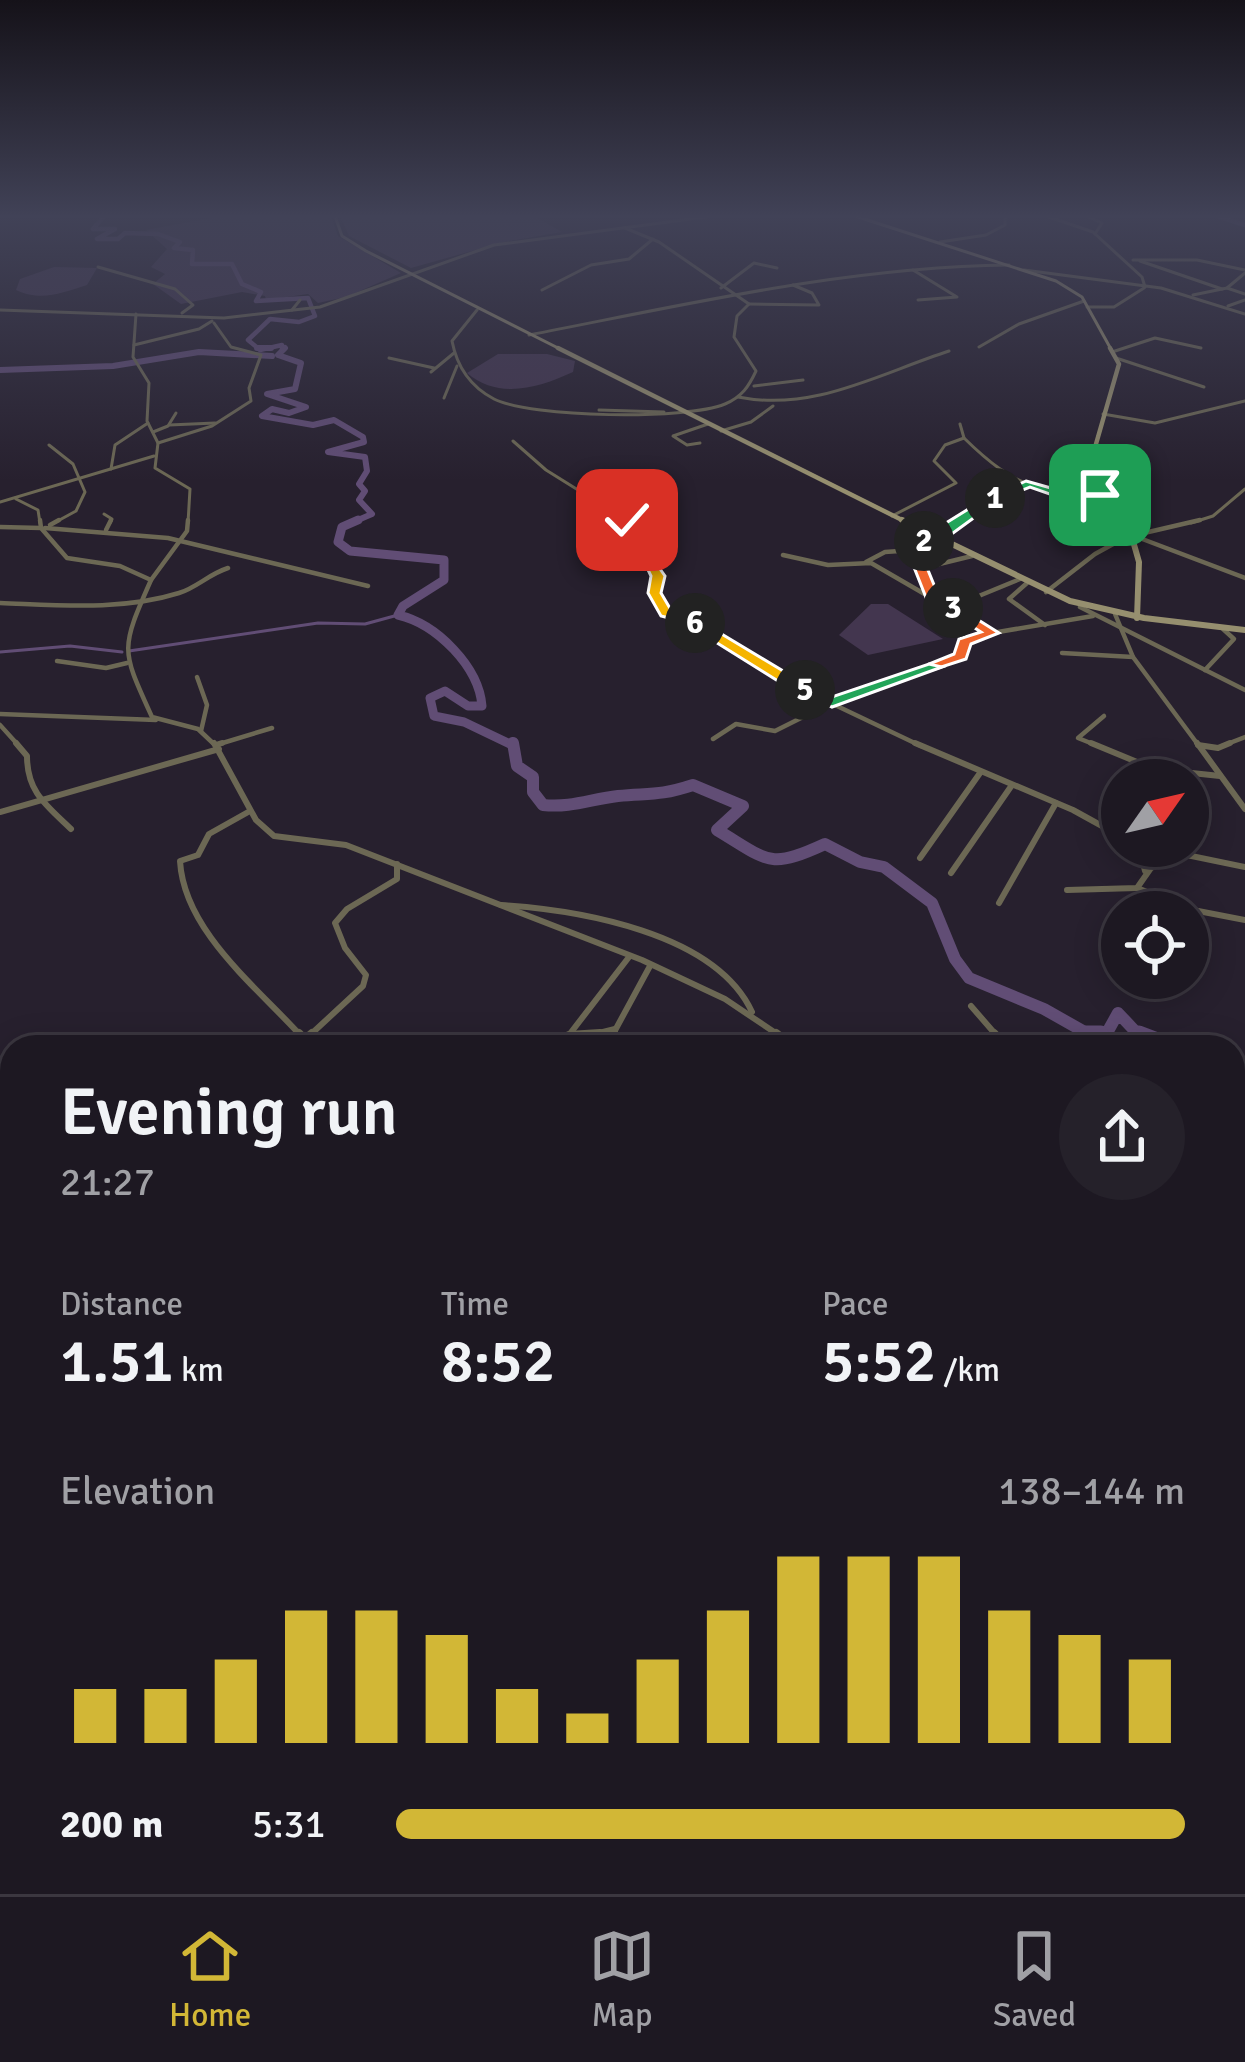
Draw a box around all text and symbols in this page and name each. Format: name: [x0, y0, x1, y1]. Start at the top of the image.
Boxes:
pin: [1049, 444, 1151, 546]
icon: arrive: [1067, 462, 1133, 528]
pin: 1: [965, 468, 1025, 528]
pin: [576, 469, 678, 571]
text: 1: [986, 477, 1004, 518]
icon: check: [594, 487, 660, 553]
pin: 2: [894, 511, 954, 571]
text: 2: [915, 520, 933, 561]
pin: 3: [923, 578, 983, 638]
text: 3: [944, 587, 962, 628]
pin: 6: [665, 593, 725, 653]
text: 6: [686, 602, 704, 643]
pin: 5: [775, 660, 835, 720]
text: 5: [796, 669, 814, 710]
north arrow: [1101, 759, 1209, 867]
map controls: [1101, 759, 1209, 999]
button: locate: [1101, 891, 1209, 999]
text: Evening run: [60, 1072, 398, 1153]
button: share: [1059, 1074, 1185, 1200]
text: 21:27: [60, 1158, 155, 1206]
text: Distance: [60, 1284, 183, 1325]
text: Time: [441, 1284, 509, 1325]
text: Pace: [822, 1284, 888, 1325]
text: 1.51: [60, 1325, 174, 1399]
text: 8:52: [441, 1325, 555, 1399]
text: 5:52: [822, 1325, 936, 1399]
text: km: [174, 1350, 224, 1391]
text: /km: [936, 1350, 1000, 1391]
text: Elevation: [60, 1467, 215, 1515]
text: 138–144 m: [998, 1467, 1185, 1515]
text: 200 m: [60, 1800, 163, 1848]
text: 5:31: [252, 1800, 326, 1848]
tab: Home: [169, 1923, 251, 2036]
tab: Map: [589, 1923, 655, 2036]
tab: Saved: [993, 1923, 1076, 2036]

